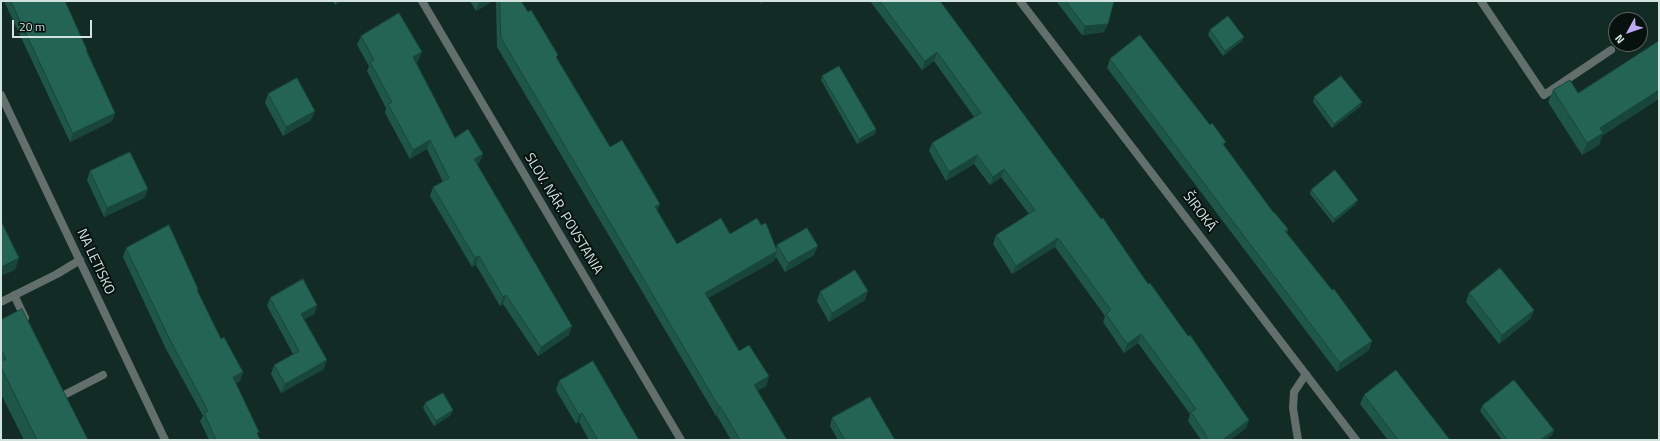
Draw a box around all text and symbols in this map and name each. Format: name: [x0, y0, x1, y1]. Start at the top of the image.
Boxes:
scale bar: [14, 12, 94, 38]
north arrow: [1608, 12, 1648, 52]
text: 20 m: [19, 17, 45, 36]
text: N: [1611, 31, 1628, 47]
street label: SLOV. NÁR. POVSTANIA: [520, 150, 606, 278]
street label: ŠIROKÁ: [1179, 189, 1219, 235]
street label: NA LETISKO: [72, 226, 118, 298]

